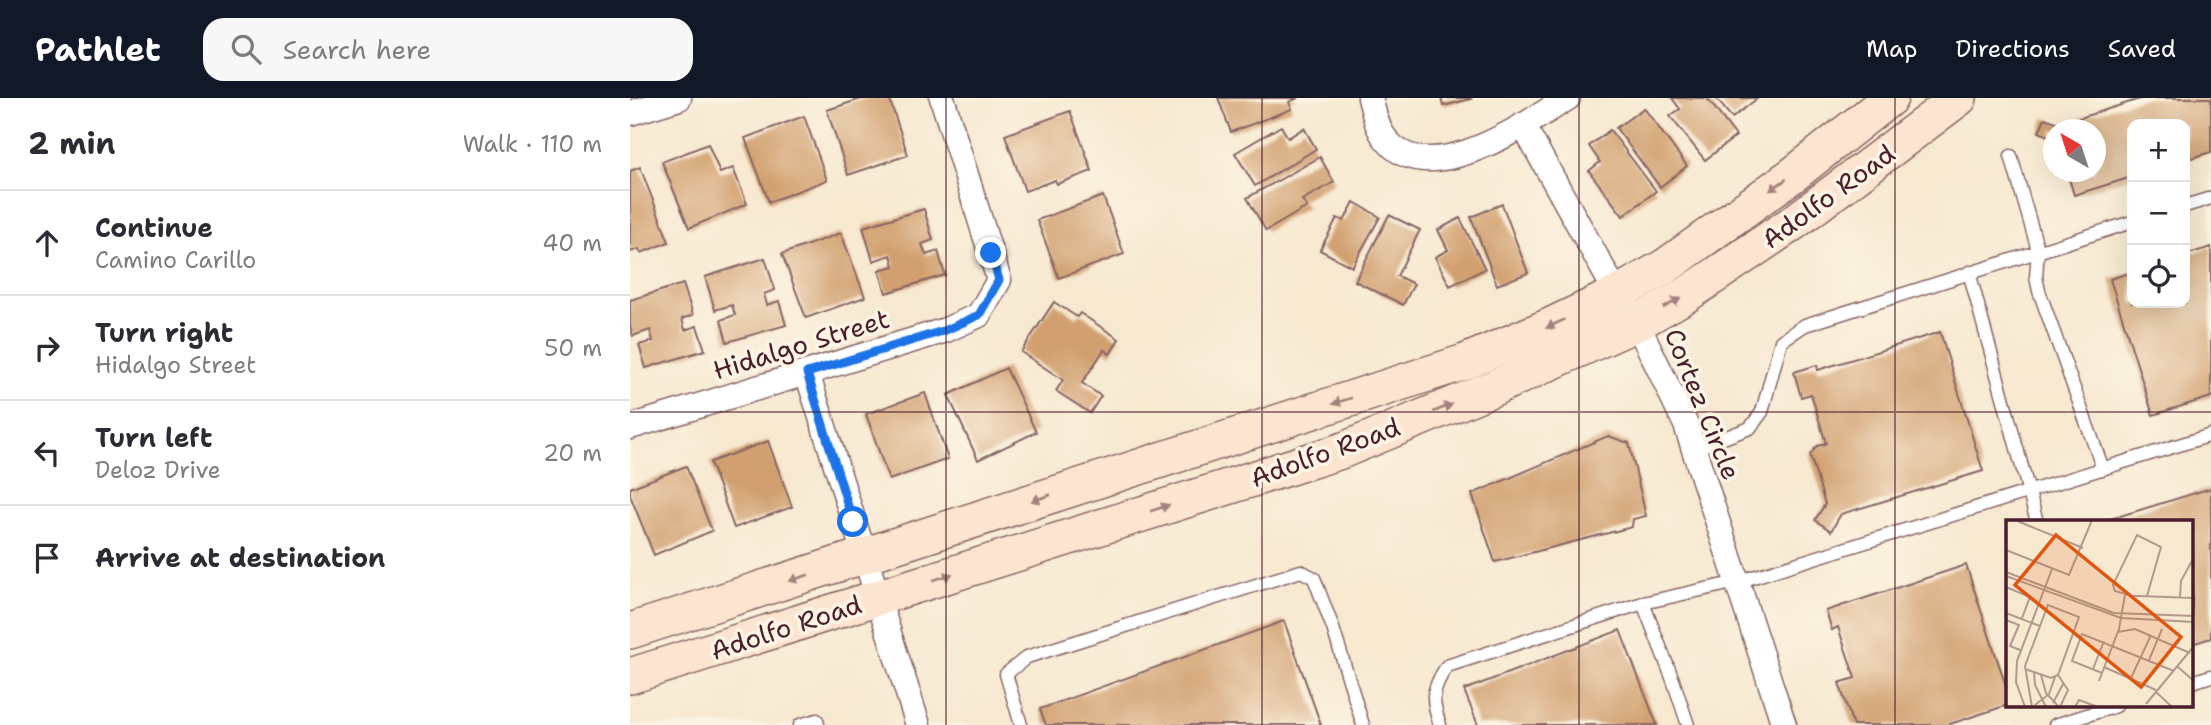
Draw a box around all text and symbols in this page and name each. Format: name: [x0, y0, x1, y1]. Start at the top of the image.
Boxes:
search box: [203, 18, 693, 81]
text: Pathlet: [35, 27, 161, 72]
icon: search: [227, 30, 265, 68]
text: Search here: [283, 32, 431, 67]
text: Map: [1866, 33, 1917, 65]
text: Directions: [1955, 33, 2070, 65]
text: Saved: [2108, 33, 2176, 65]
north arrow: [2043, 119, 2106, 182]
map controls: [2127, 119, 2190, 308]
button: +: [2127, 119, 2190, 182]
text: 2 min: [28, 123, 115, 164]
text: Walk · 110 m: [463, 129, 602, 159]
street label: Adolfo Road: [1754, 136, 1902, 256]
one-way arrow: [1769, 178, 1787, 192]
button: −: [2127, 182, 2190, 245]
text: Continue: [95, 210, 213, 245]
icon: ahead: [28, 224, 66, 262]
text: 40 m: [542, 228, 602, 258]
route end: [975, 237, 1006, 268]
text: Camino Carillo: [95, 245, 256, 275]
button: locate: [2127, 245, 2190, 308]
one-way arrow: [1662, 297, 1682, 309]
street label: Hidalgo Street: [709, 301, 893, 387]
text: Turn right: [95, 315, 233, 350]
one-way arrow: [1545, 318, 1566, 329]
street label: Cortez Circle: [1657, 323, 1749, 485]
icon: right: [28, 329, 66, 367]
text: 50 m: [544, 333, 602, 363]
text: Hidalgo Street: [95, 350, 256, 380]
one-way arrow: [1331, 396, 1352, 406]
one-way arrow: [1433, 403, 1454, 414]
street label: Adolfo Road: [1245, 409, 1405, 495]
text: Turn left: [95, 420, 212, 455]
icon: left: [28, 434, 66, 472]
text: 20 m: [543, 438, 602, 468]
text: Deloz Drive: [95, 455, 221, 485]
one-way arrow: [1031, 493, 1052, 504]
one-way arrow: [1149, 503, 1170, 513]
route start: [837, 506, 868, 537]
inset map: [2006, 520, 2193, 708]
icon: arrive: [28, 539, 66, 577]
text: Arrive at destination: [95, 540, 385, 575]
one-way arrow: [932, 571, 953, 582]
one-way arrow: [788, 573, 809, 584]
street label: Adolfo Road: [706, 586, 866, 668]

